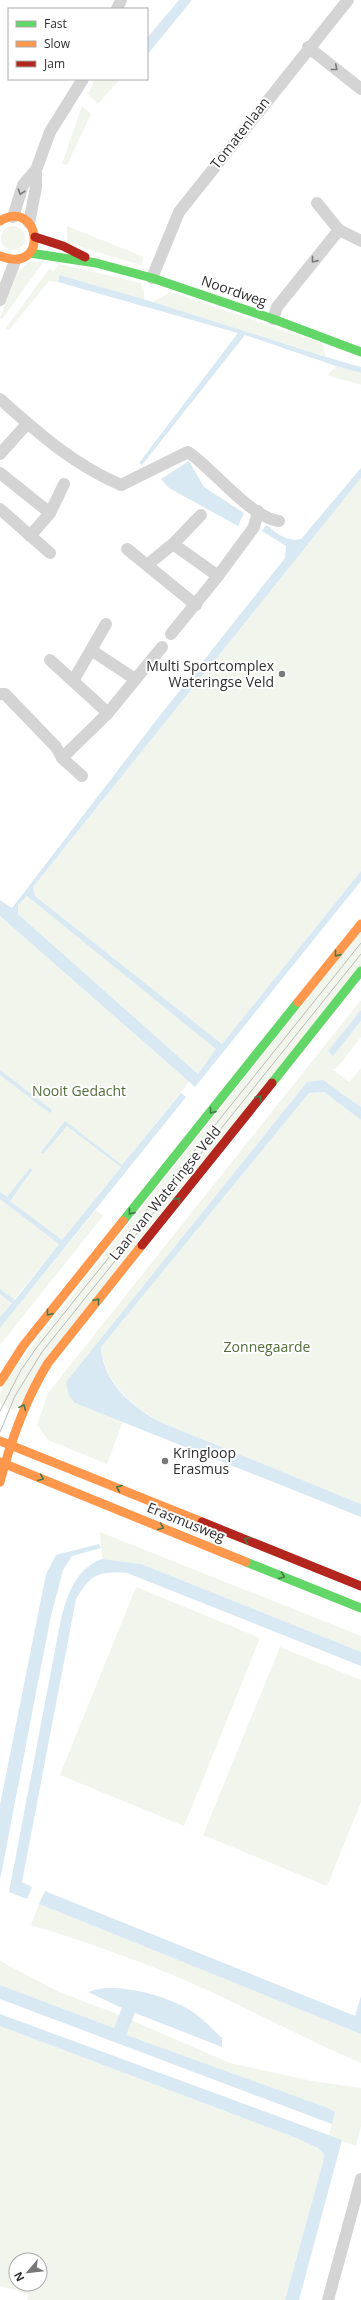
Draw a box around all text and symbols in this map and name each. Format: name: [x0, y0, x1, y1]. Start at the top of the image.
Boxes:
legend: [8, 8, 148, 80]
text: Fast: [44, 15, 67, 32]
text: Slow: [44, 35, 71, 52]
text: Jam: [43, 55, 65, 72]
one-way arrow: [330, 64, 337, 71]
street label: Tomatenlaan: [206, 93, 274, 172]
one-way arrow: [18, 188, 26, 195]
one-way arrow: [312, 256, 319, 263]
street label: Noordweg: [199, 270, 270, 311]
place label: Multi Sportcomplex Wateringse Veld: [146, 656, 275, 691]
marker: Multi Sportcomplex Wateringse Veld: [277, 669, 287, 679]
one-way arrow: [334, 950, 341, 957]
park label: Nooit Gedacht: [32, 1081, 126, 1100]
one-way arrow: [254, 1095, 261, 1103]
one-way arrow: [209, 1106, 216, 1113]
street label: Laan van Wateringse Veld: [105, 1122, 225, 1264]
one-way arrow: [173, 1197, 180, 1204]
one-way arrow: [128, 1208, 135, 1215]
one-way arrow: [92, 1299, 99, 1306]
one-way arrow: [46, 1309, 53, 1316]
park label: Zonnegaarde: [224, 1337, 311, 1356]
one-way arrow: [18, 1404, 26, 1412]
place label: Kringloop Erasmus: [173, 1443, 236, 1478]
marker: Kringloop Erasmus: [160, 1456, 170, 1466]
one-way arrow: [36, 1473, 44, 1481]
one-way arrow: [116, 1485, 123, 1493]
street label: Erasmusweg: [144, 1497, 228, 1546]
one-way arrow: [157, 1522, 165, 1530]
one-way arrow: [244, 1537, 251, 1545]
one-way arrow: [277, 1571, 285, 1579]
north arrow: [8, 2252, 48, 2292]
text: N: [10, 2269, 27, 2284]

